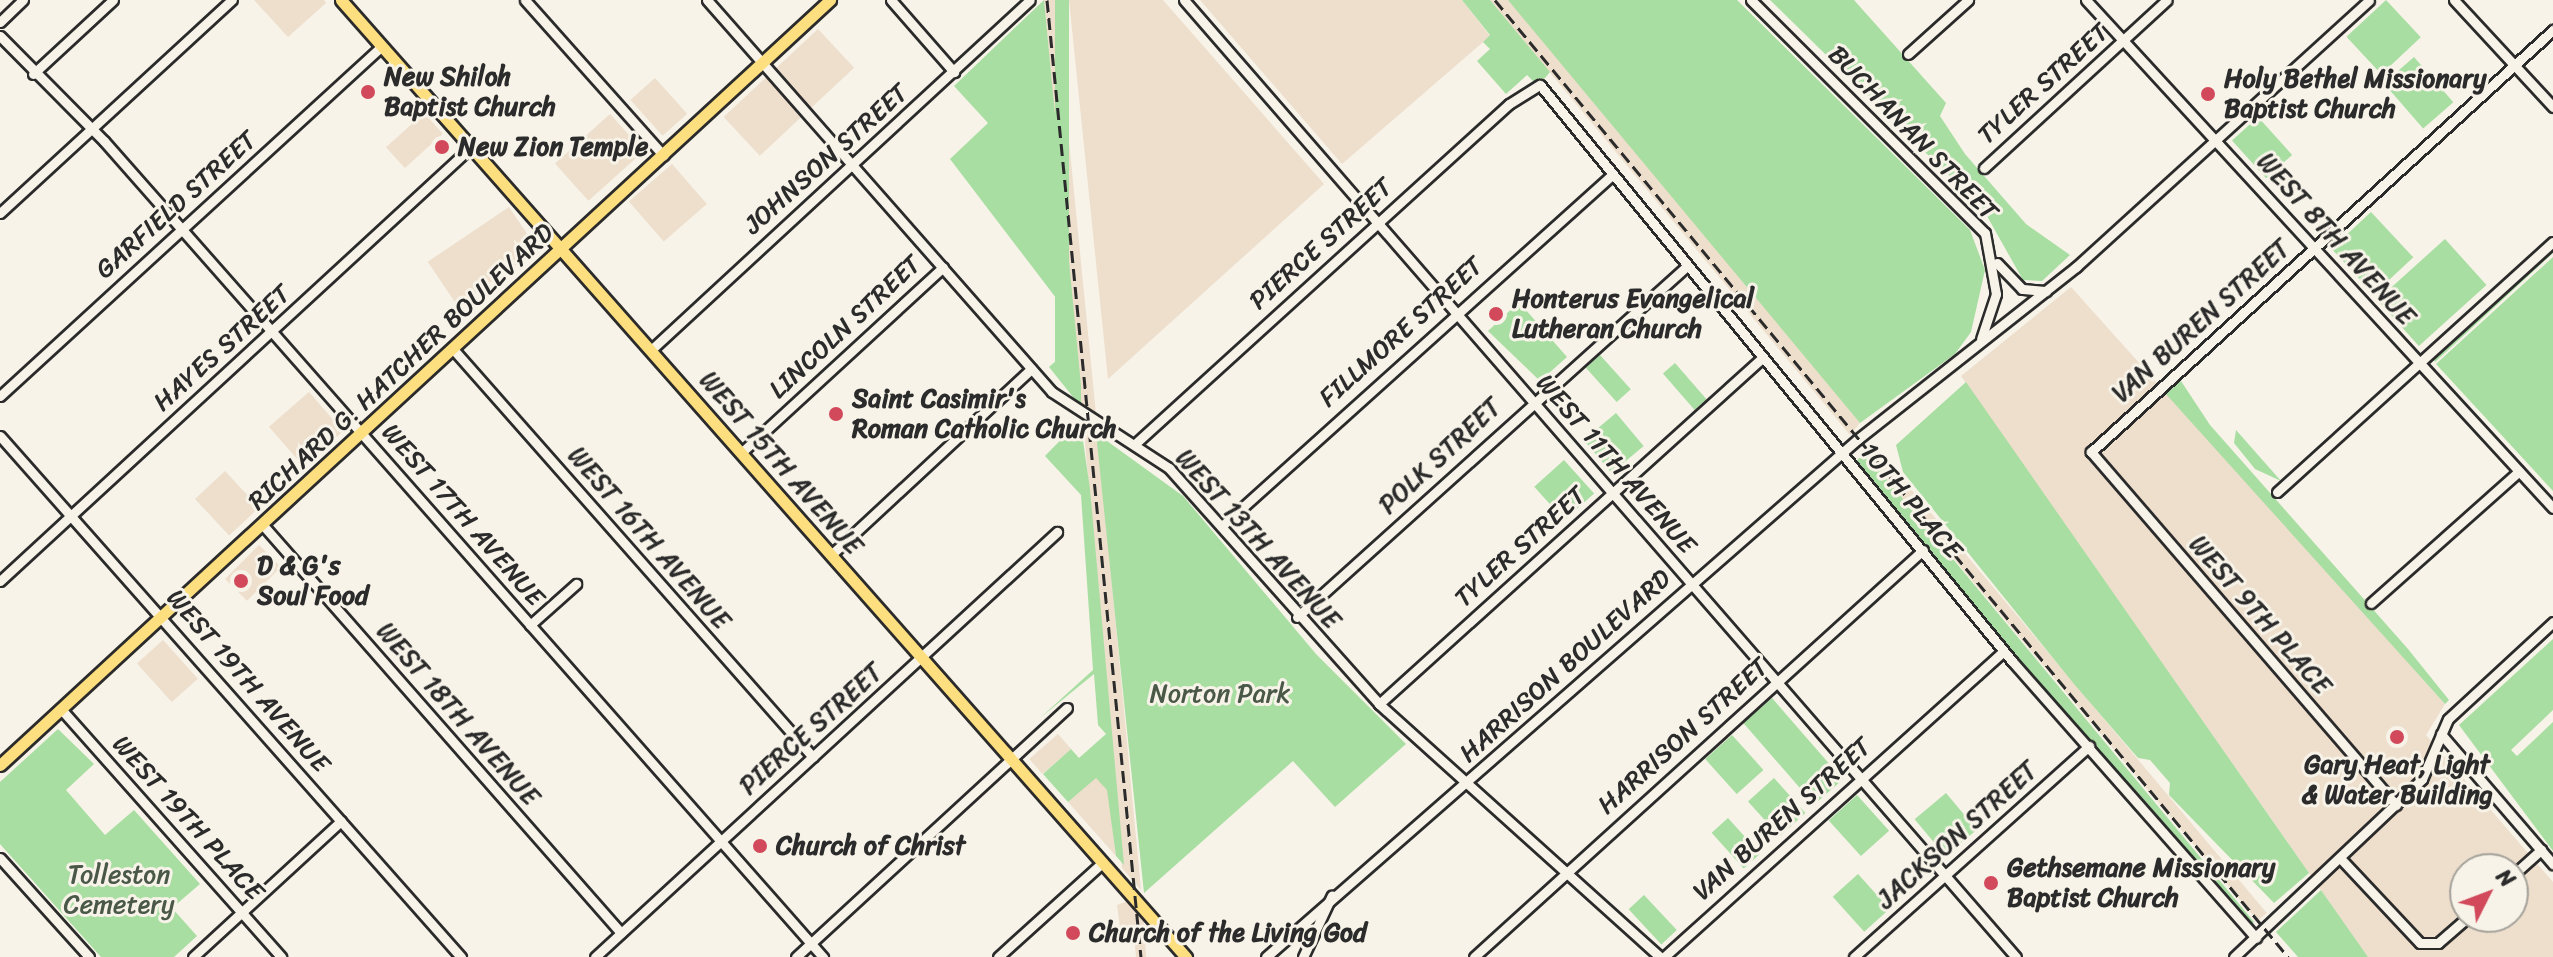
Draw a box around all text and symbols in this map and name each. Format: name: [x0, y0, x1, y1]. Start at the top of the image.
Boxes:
street label: TYLER STREET: [1971, 17, 2115, 151]
street label: BUCHANAN STREET: [1820, 38, 2006, 228]
place label: New Shiloh Baptist Church: [384, 61, 556, 122]
place label: Holy Bethel Missionary Baptist Church: [2224, 63, 2489, 124]
street label: JOHNSON STREET: [736, 76, 916, 242]
marker: New Shiloh Baptist Church: [359, 83, 377, 101]
marker: Holy Bethel Missionary Baptist Church: [2199, 85, 2217, 103]
street label: GARFIELD STREET: [88, 124, 264, 286]
place label: New Zion Temple: [458, 131, 649, 163]
marker: New Zion Temple: [433, 138, 451, 156]
street label: WEST 8TH AVENUE: [2250, 146, 2422, 332]
street label: PIERCE STREET: [1243, 172, 1399, 316]
street label: RICHARD G. HATCHER BOULEVARD: [242, 217, 560, 517]
street label: VAN BUREN STREET: [2105, 232, 2297, 410]
street label: LINCOLN STREET: [762, 248, 928, 406]
street label: FILLMORE STREET: [1312, 249, 1490, 415]
street label: HAYES STREET: [147, 278, 297, 418]
place label: Honterus Evangelical Lutheran Church: [1512, 283, 1754, 344]
marker: Honterus Evangelical Lutheran Church: [1487, 305, 1505, 323]
street label: WEST 15TH AVENUE: [693, 365, 869, 561]
street label: WEST 11TH AVENUE: [1529, 368, 1703, 560]
place label: Saint Casimir's Roman Catholic Church: [852, 383, 1118, 444]
street label: POLK STREET: [1372, 391, 1508, 521]
marker: Saint Casimir's Roman Catholic Church: [827, 405, 845, 423]
street label: WEST 17TH AVENUE: [375, 417, 551, 613]
street label: 10TH PLACE: [1853, 437, 1969, 565]
street label: WEST 16TH AVENUE: [561, 440, 737, 636]
street label: WEST 13TH AVENUE: [1169, 442, 1347, 636]
street label: TYLER STREET: [1448, 480, 1592, 614]
street label: WEST 9TH PLACE: [2182, 529, 2338, 701]
place label: D & G's Soul Food: [257, 550, 369, 612]
street label: HARRISON BOULEVARD: [1453, 563, 1677, 769]
marker: D & G's Soul Food: [232, 572, 250, 590]
street label: WEST 19TH AVENUE: [160, 583, 336, 779]
street label: WEST 18TH AVENUE: [370, 616, 546, 812]
street label: HARRISON STREET: [1590, 650, 1776, 822]
street label: PIERCE STREET: [733, 657, 889, 801]
park label: Norton Park: [1150, 678, 1290, 710]
marker: Gary Heat, Light & Water Building: [2388, 728, 2406, 746]
street label: WEST 19TH PLACE: [105, 729, 271, 907]
street label: VAN BUREN STREET: [1686, 730, 1878, 908]
place label: Gary Heat, Light & Water Building: [2301, 749, 2493, 810]
street label: JACKSON STREET: [1869, 754, 2045, 916]
place label: Church of Christ: [776, 830, 965, 862]
marker: Church of Christ: [751, 837, 769, 855]
place label: Gethsemane Missionary Baptist Church: [2007, 852, 2276, 914]
north arrow: [2449, 853, 2529, 933]
park label: Tolleston Cemetery: [64, 859, 174, 920]
text: N: [2486, 859, 2525, 897]
marker: Gethsemane Missionary Baptist Church: [1982, 874, 2000, 892]
place label: Church of the Living God: [1089, 917, 1369, 949]
marker: Church of the Living God: [1064, 924, 1082, 942]

